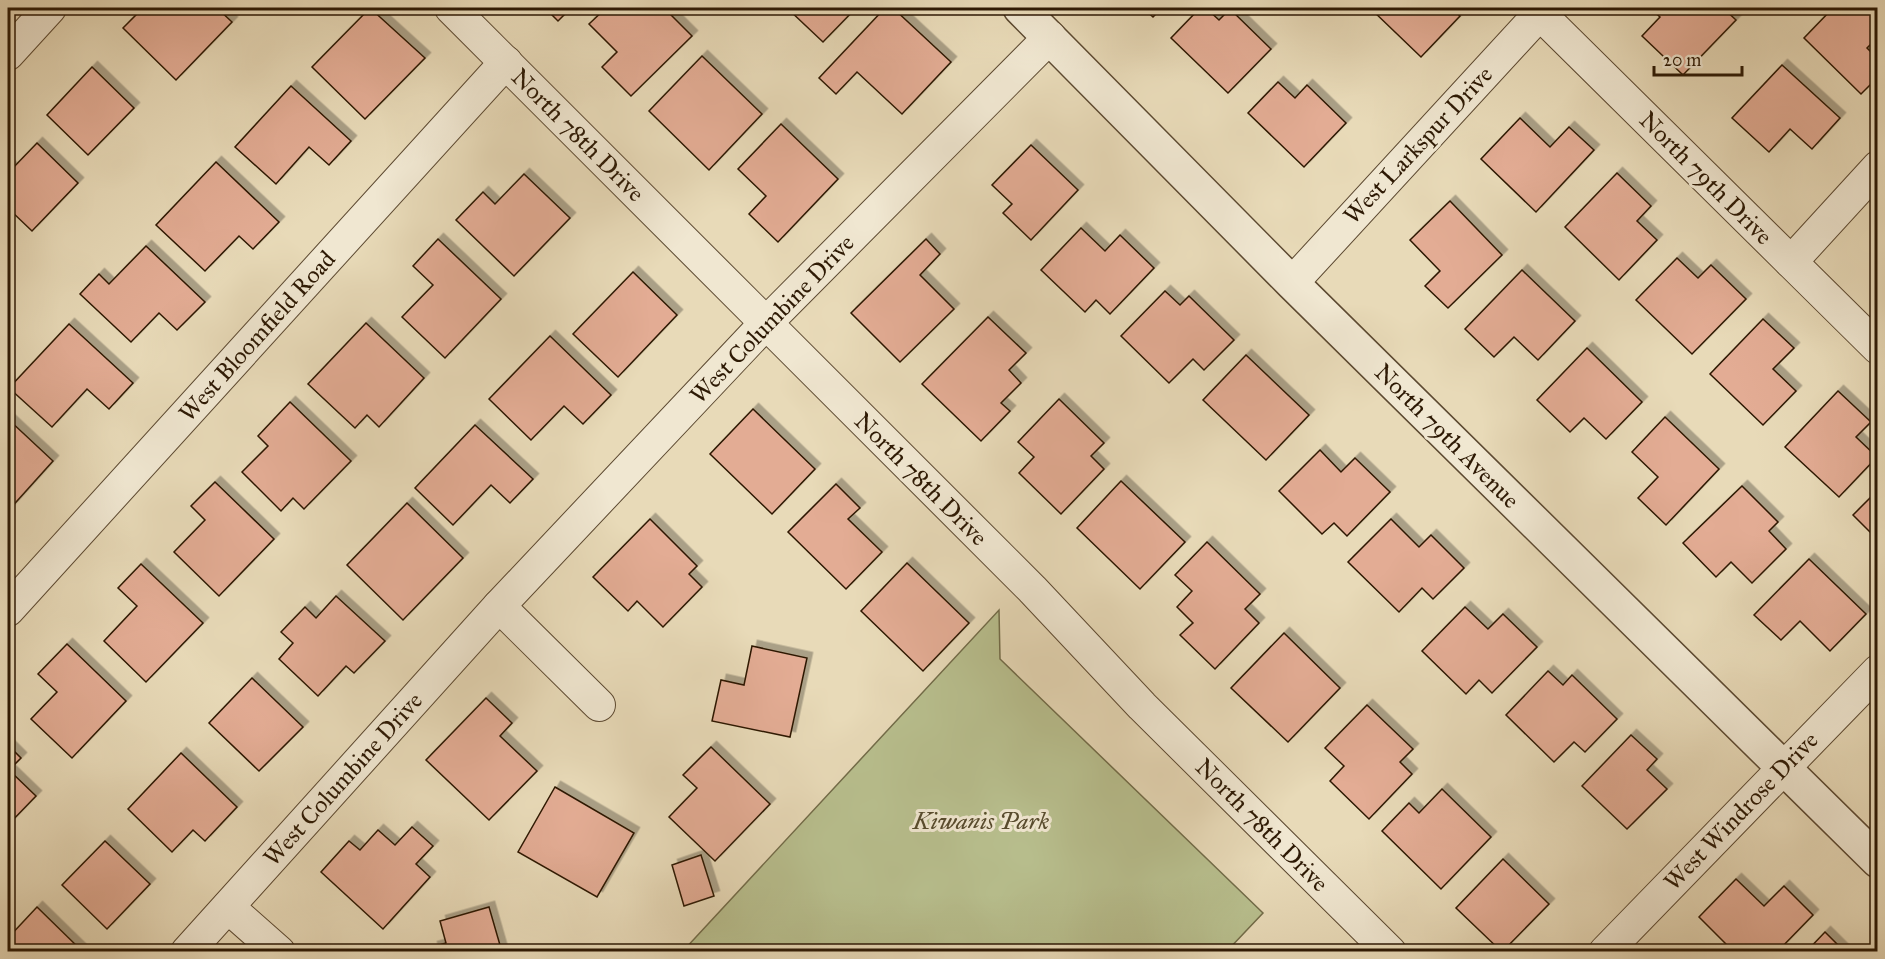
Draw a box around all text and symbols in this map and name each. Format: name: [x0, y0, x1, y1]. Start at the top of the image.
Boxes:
scale bar: [1654, 39, 1742, 77]
text: 20 m: [1663, 49, 1701, 71]
street label: West Larkspur Drive: [1337, 60, 1499, 230]
street label: North 78th Drive: [505, 62, 651, 208]
street label: North 79th Drive: [1633, 105, 1779, 251]
street label: West Columbine Drive: [683, 228, 861, 410]
street label: West Bloomfield Road: [172, 244, 342, 428]
street label: North 79th Avenue: [1368, 357, 1526, 515]
street label: North 78th Drive: [848, 406, 994, 552]
street label: West Columbine Drive: [257, 686, 429, 872]
street label: West Windrose Drive: [1658, 725, 1824, 897]
street label: North 78th Drive: [1189, 752, 1335, 898]
park label: Kiwanis Park: [912, 806, 1049, 836]

